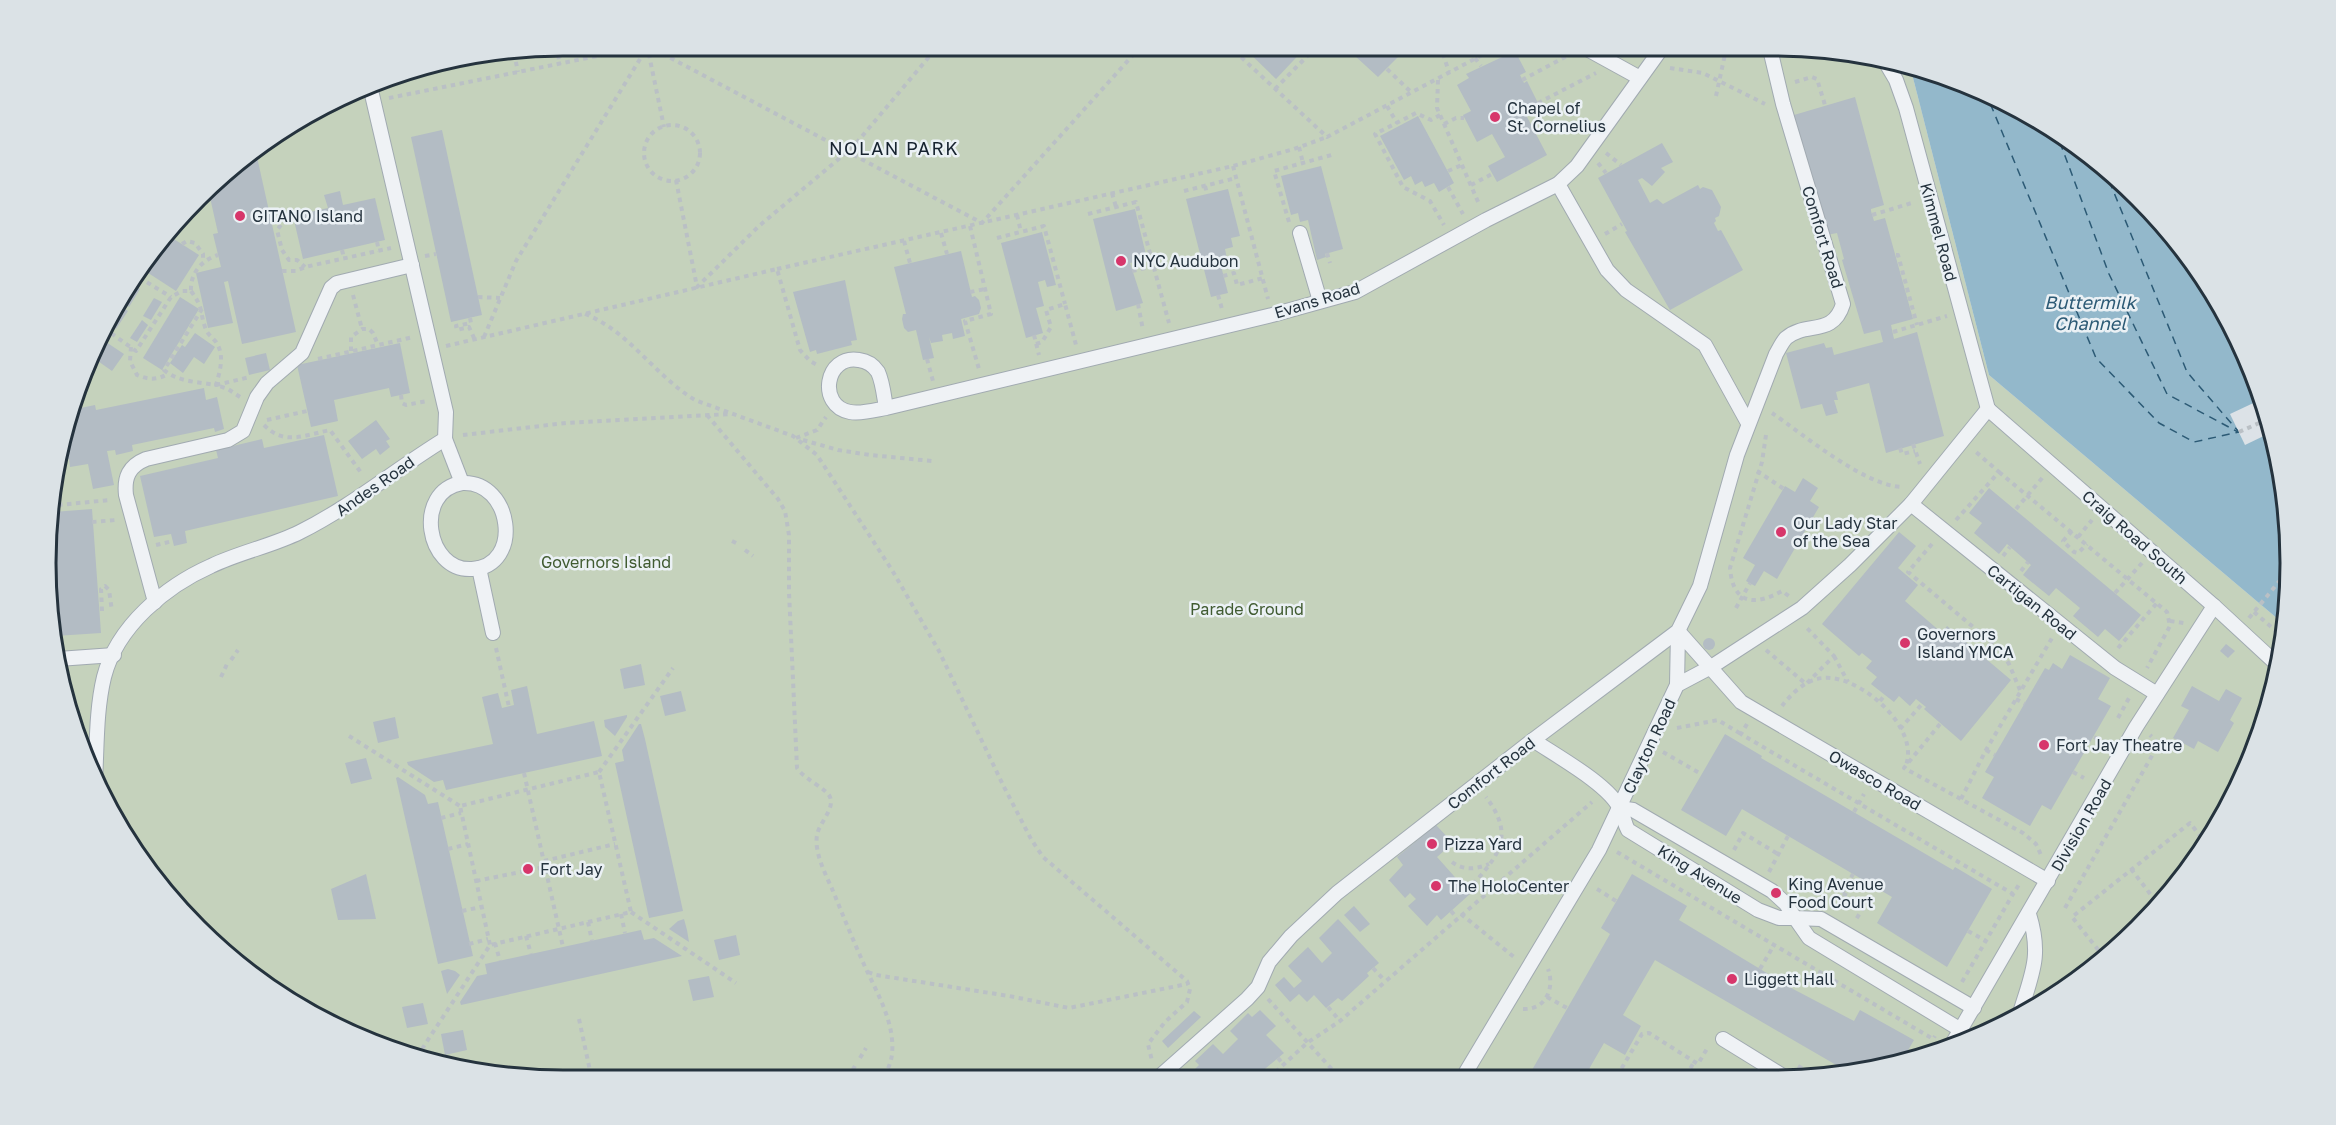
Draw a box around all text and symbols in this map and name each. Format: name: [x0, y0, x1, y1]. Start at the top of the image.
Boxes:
place label: Chapel of St. Cornelius: [1507, 98, 1606, 136]
marker: Chapel of St. Cornelius: [1488, 110, 1502, 124]
district label: NOLAN PARK: [829, 137, 959, 159]
street label: Kimmel Road: [1916, 181, 1962, 283]
street label: Comfort Road: [1798, 183, 1848, 291]
place label: GITANO Island: [252, 206, 363, 226]
marker: GITANO Island: [233, 209, 247, 223]
place label: NYC Audubon: [1133, 251, 1239, 271]
marker: NYC Audubon: [1114, 254, 1128, 268]
street label: Evans Road: [1272, 277, 1362, 323]
water label: Buttermilk Channel: [2044, 291, 2137, 334]
street label: Andes Road: [332, 452, 418, 520]
street label: Craig Road South: [2078, 486, 2192, 588]
place label: Our Lady Star of the Sea: [1793, 513, 1897, 551]
marker: Our Lady Star of the Sea: [1774, 525, 1788, 539]
park label: Governors Island: [541, 552, 671, 572]
street label: Cartigan Road: [1983, 560, 2081, 644]
park label: Parade Ground: [1190, 599, 1304, 619]
place label: Governors Island YMCA: [1917, 624, 2014, 662]
marker: Governors Island YMCA: [1898, 636, 1912, 650]
street label: Clayton Road: [1618, 695, 1680, 797]
street label: Comfort Road: [1443, 732, 1539, 814]
place label: Fort Jay Theatre: [2056, 735, 2182, 755]
marker: Fort Jay Theatre: [2037, 738, 2051, 752]
street label: Owasco Road: [1825, 745, 1925, 815]
street label: Division Road: [2046, 775, 2116, 875]
place label: Pizza Yard: [1444, 834, 1522, 854]
marker: Pizza Yard: [1425, 837, 1439, 851]
street label: King Avenue: [1654, 840, 1746, 908]
place label: Fort Jay: [540, 859, 603, 879]
marker: Fort Jay: [521, 862, 535, 876]
place label: King Avenue Food Court: [1788, 874, 1884, 912]
place label: The HoloCenter: [1448, 876, 1569, 896]
marker: The HoloCenter: [1429, 879, 1443, 893]
marker: King Avenue Food Court: [1769, 886, 1783, 900]
place label: Liggett Hall: [1744, 969, 1834, 989]
marker: Liggett Hall: [1725, 972, 1739, 986]

